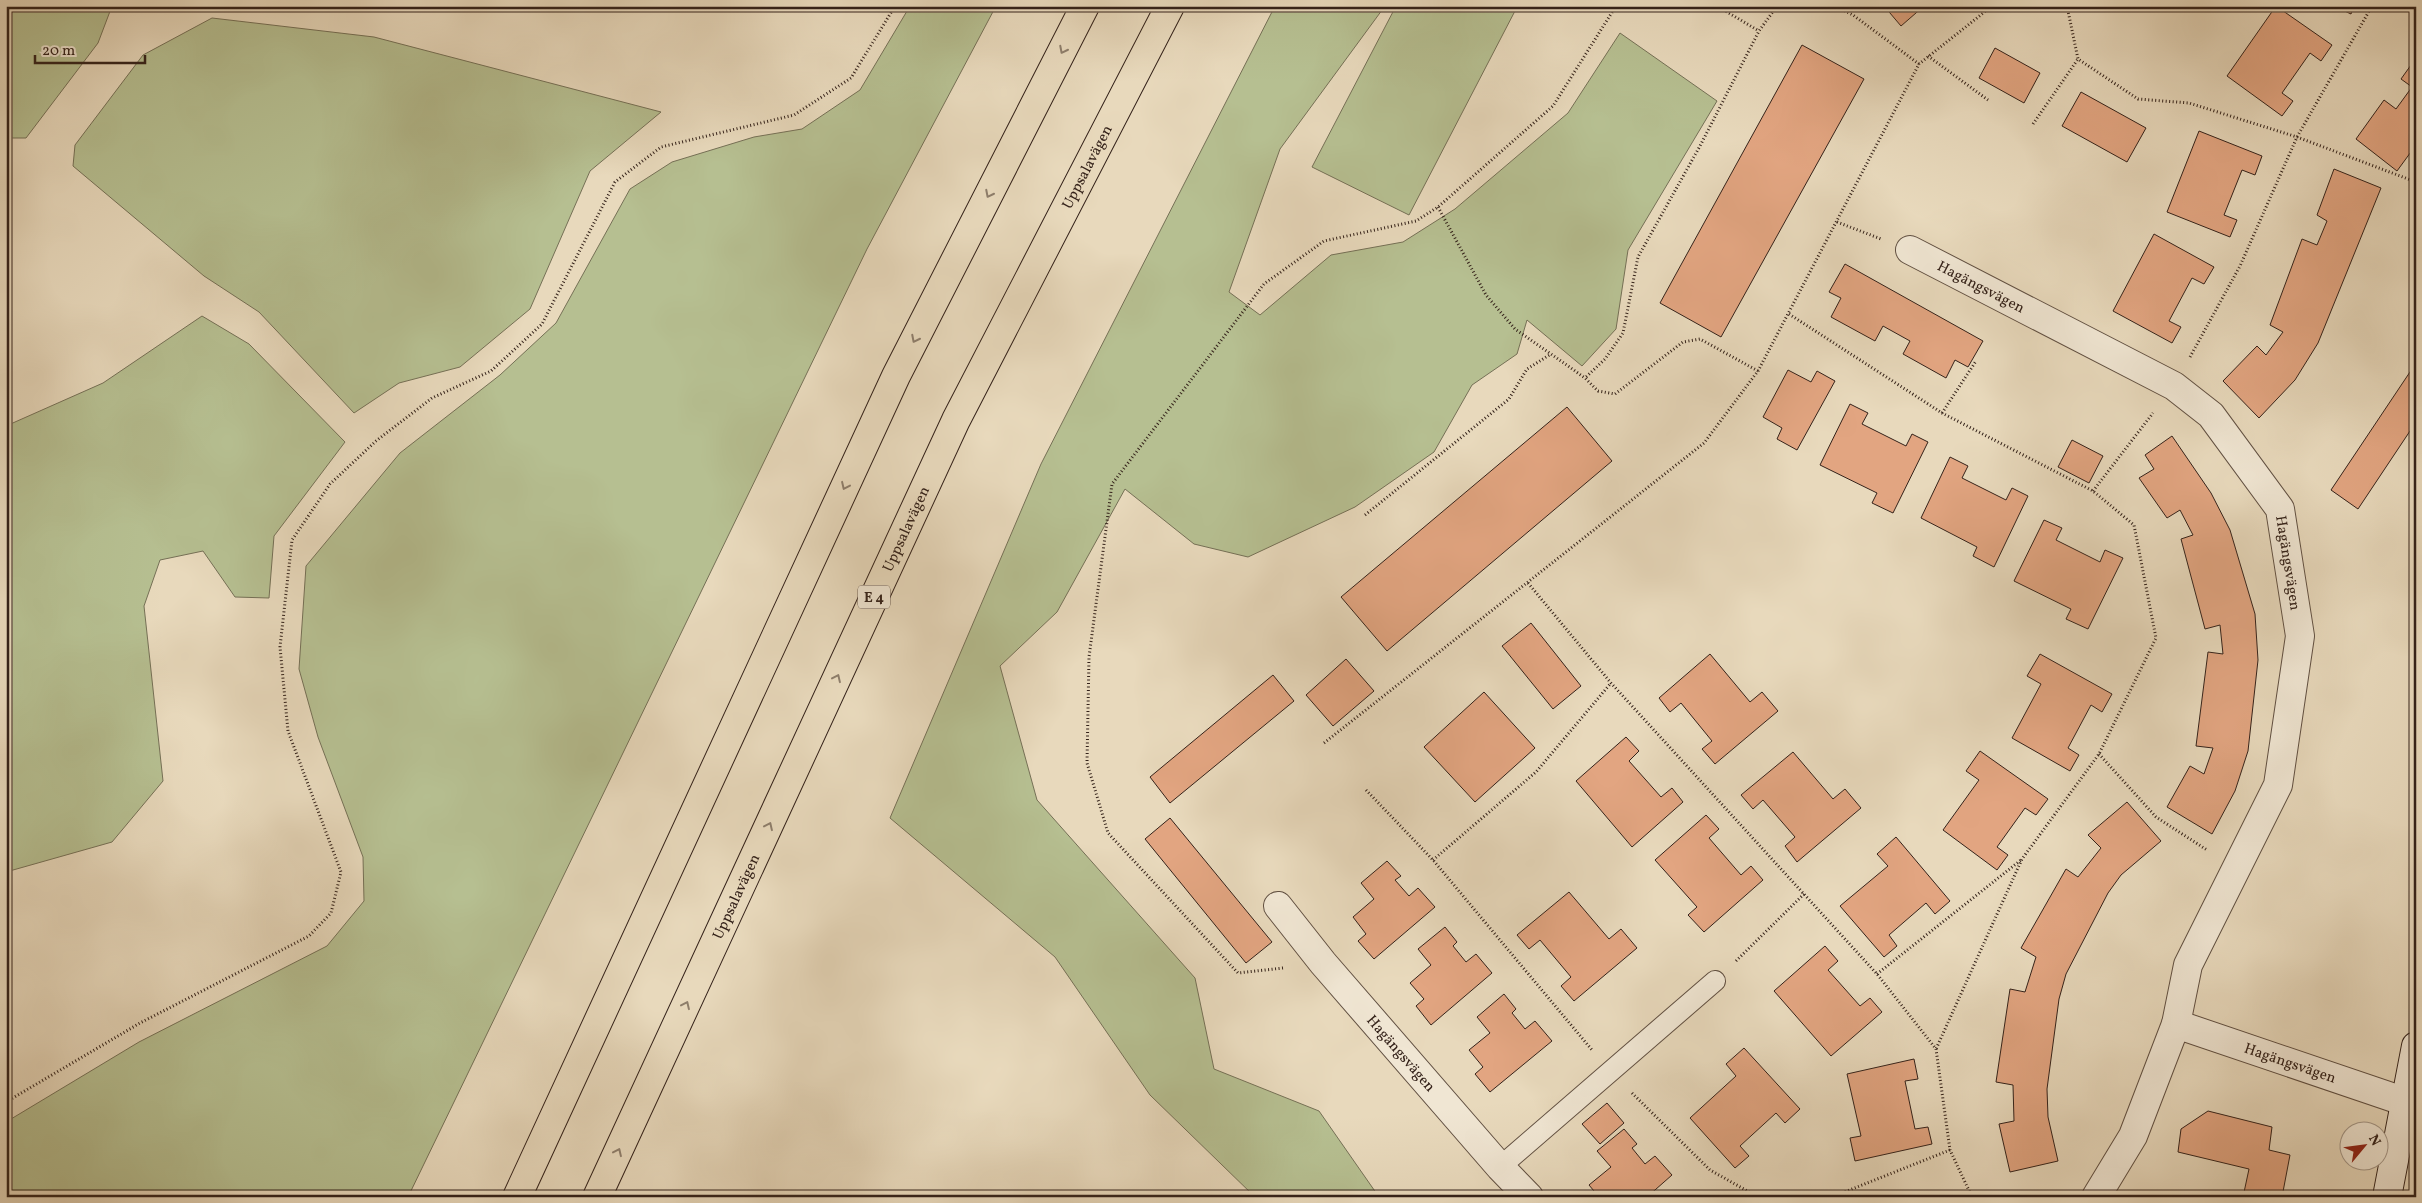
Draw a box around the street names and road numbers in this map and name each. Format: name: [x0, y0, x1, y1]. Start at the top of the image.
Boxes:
street label: Uppsalavägen: [1058, 122, 1119, 213]
street label: Hagängsvägen: [1933, 257, 2028, 319]
street label: Uppsalavägen: [878, 483, 936, 576]
street label: Hagängsvägen: [2269, 514, 2305, 612]
road number: E 4: [858, 586, 890, 608]
street label: Uppsalavägen: [708, 851, 766, 943]
street label: Hagängsvägen: [1361, 1011, 1439, 1097]
street label: Hagängsvägen: [2241, 1039, 2339, 1090]

